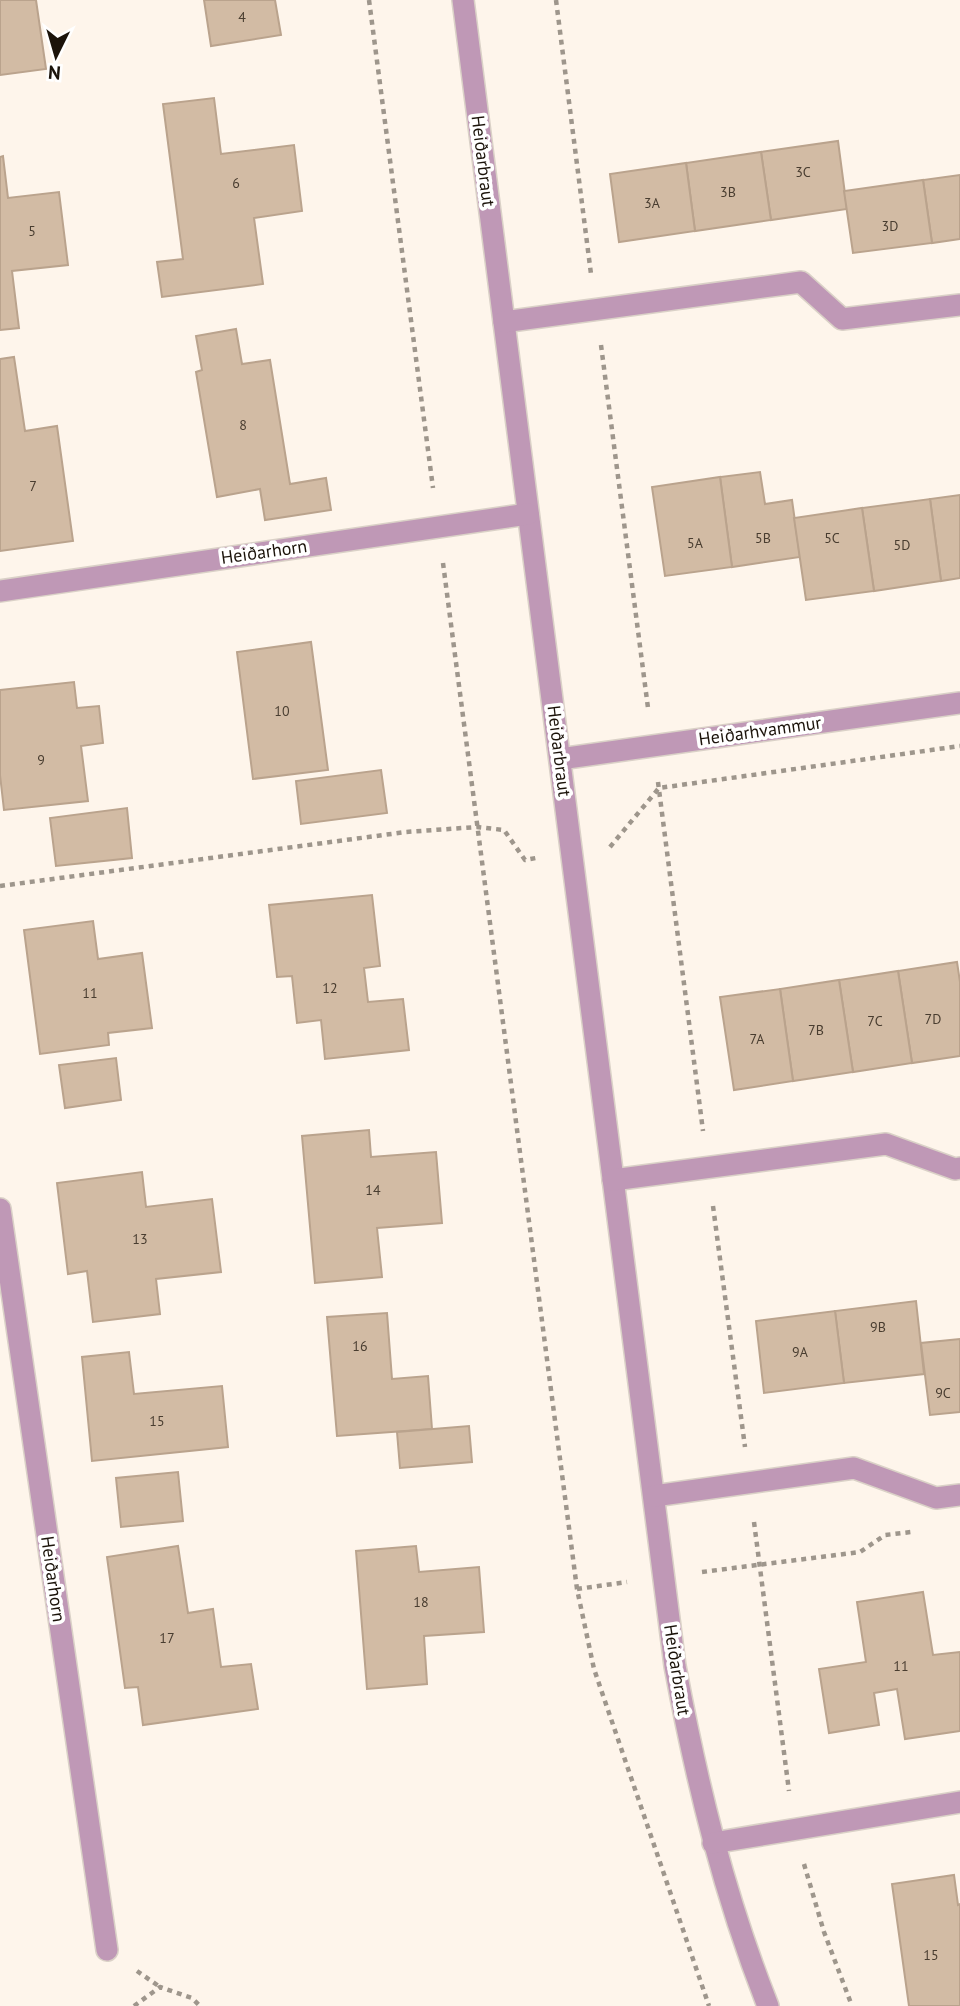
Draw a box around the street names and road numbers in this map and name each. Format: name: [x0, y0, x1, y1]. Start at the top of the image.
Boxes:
street label: Heiðarbraut: [466, 114, 501, 208]
street label: Heiðarhorn: [219, 534, 308, 569]
street label: Heiðarbraut: [542, 704, 577, 798]
street label: Heiðarhvammur: [697, 711, 823, 751]
street label: Heiðarhorn: [36, 1534, 71, 1623]
street label: Heiðarbraut: [659, 1623, 696, 1717]

